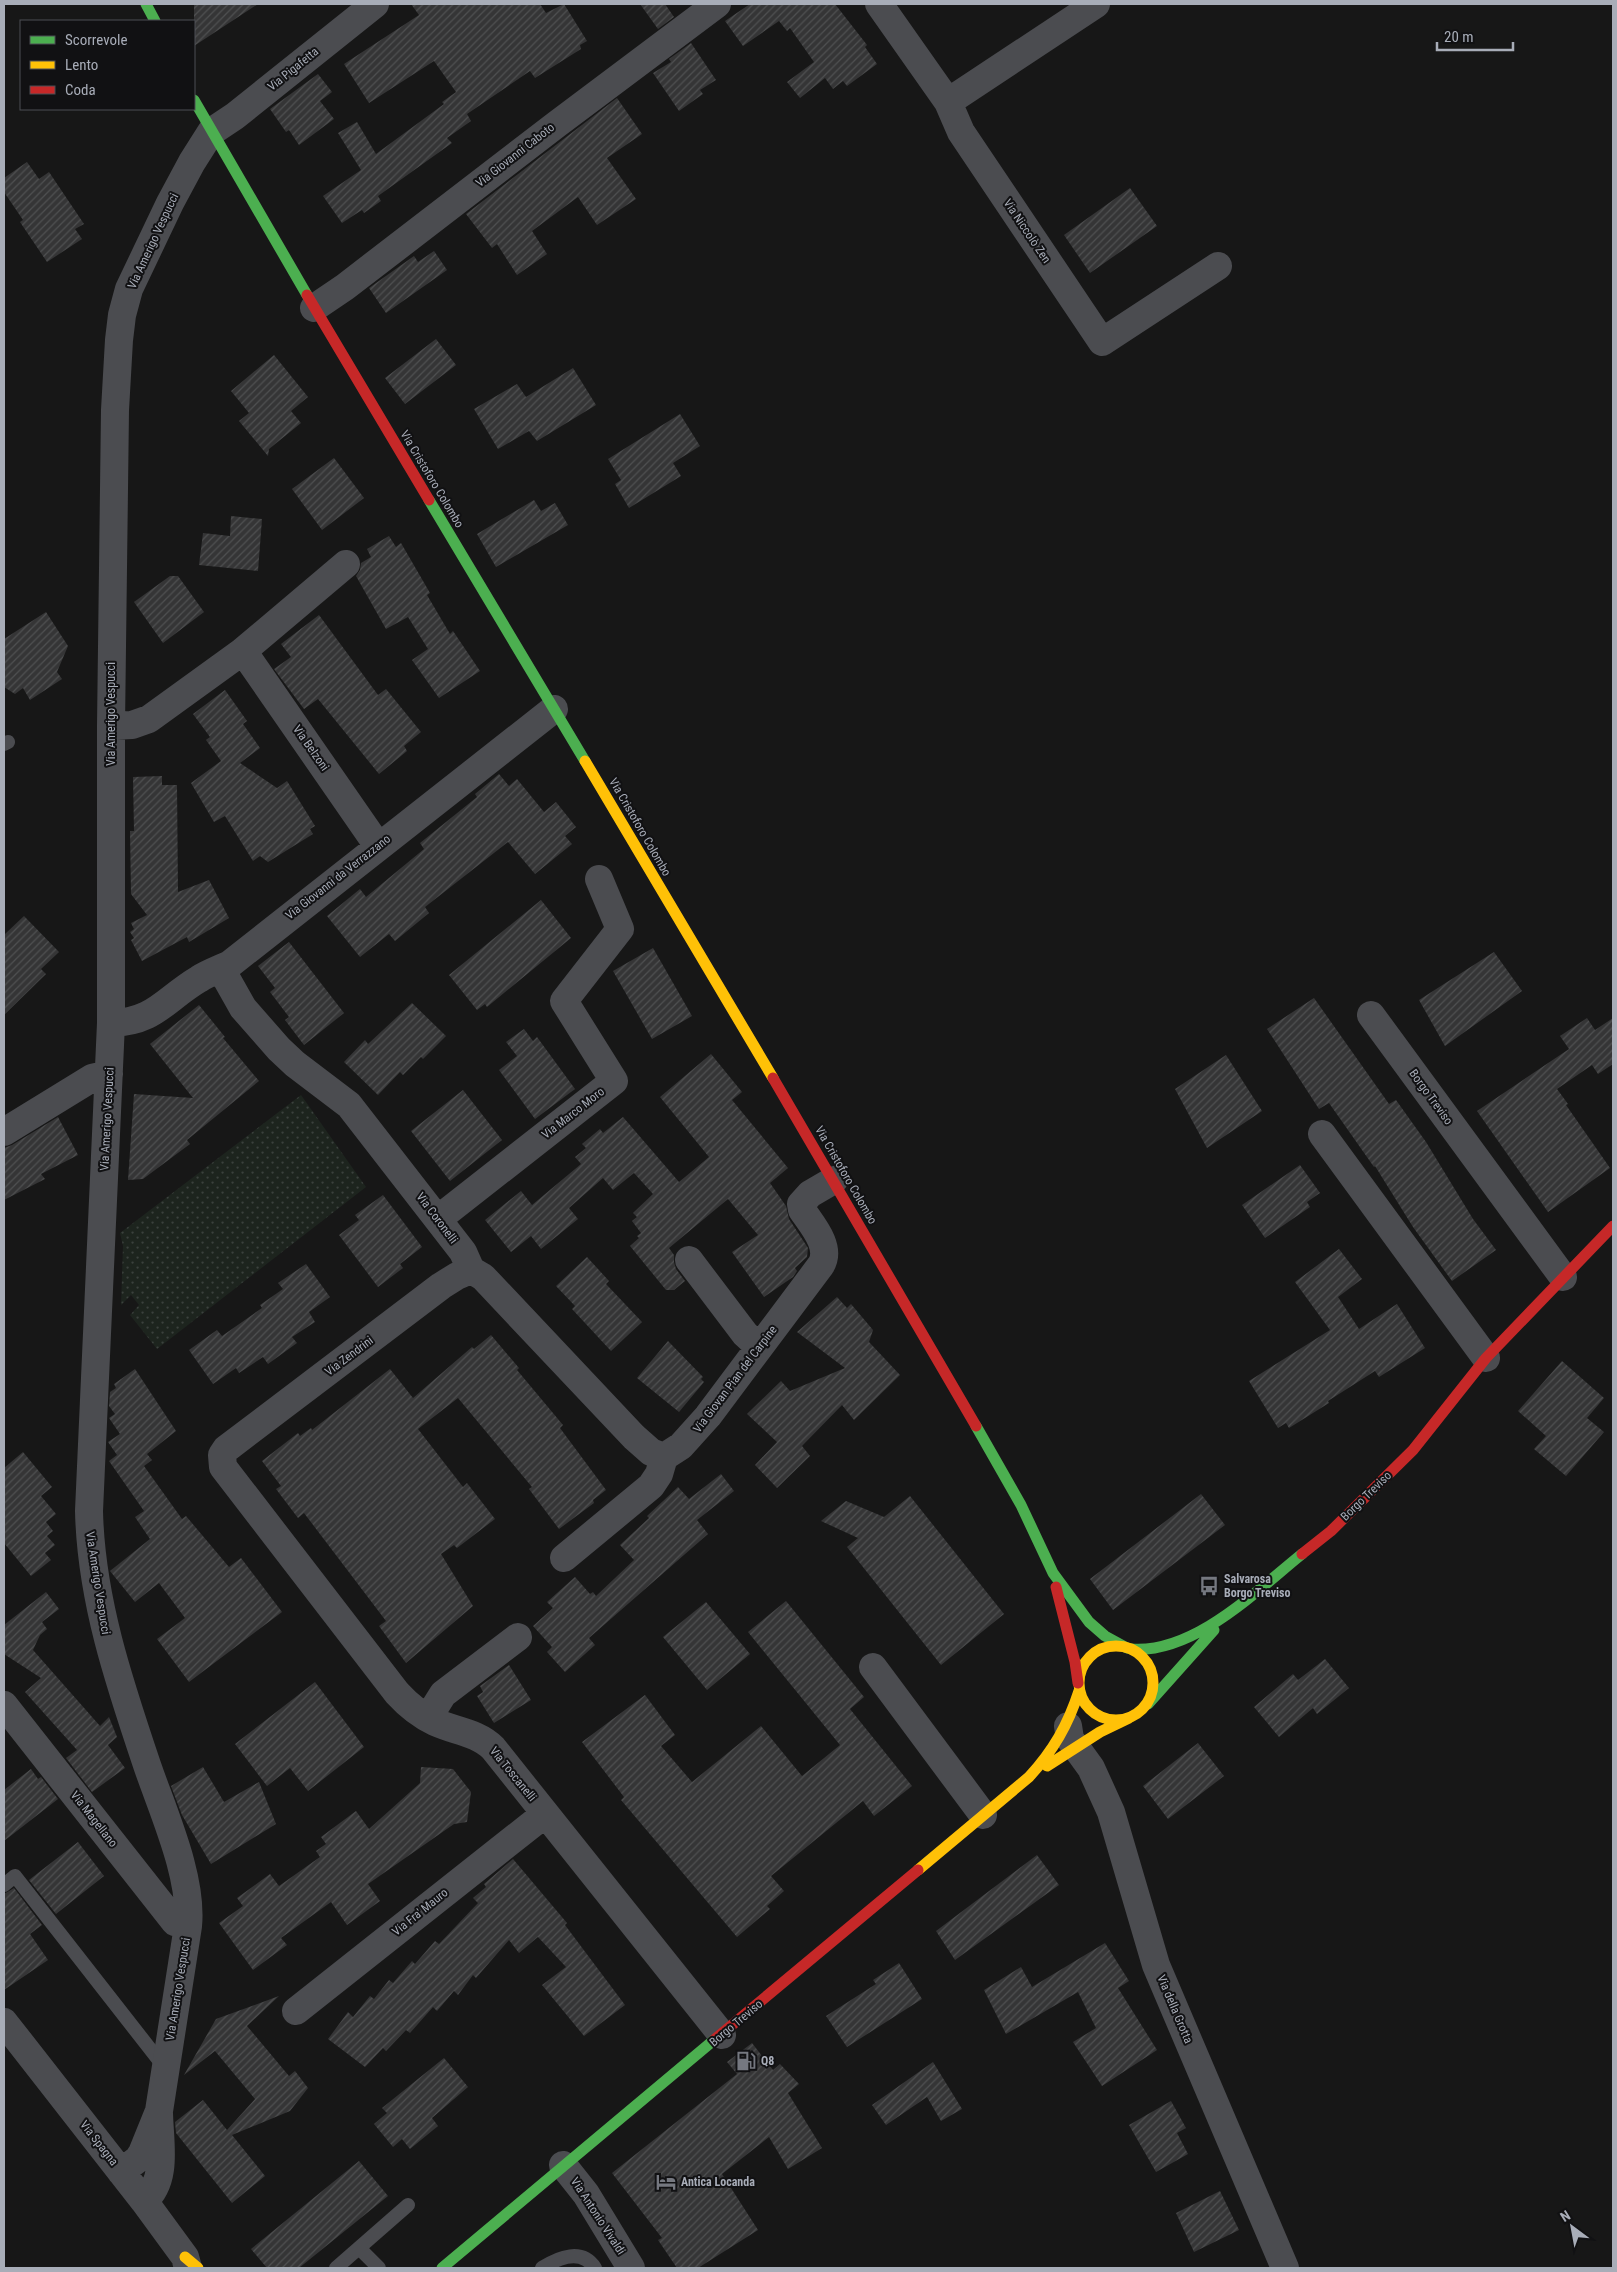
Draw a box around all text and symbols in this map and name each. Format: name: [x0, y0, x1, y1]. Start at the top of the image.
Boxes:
legend: [20, 20, 195, 110]
scale bar: [1437, 20, 1513, 52]
text: 20 m: [1444, 28, 1474, 46]
text: Scorrevole: [65, 31, 127, 49]
street label: Via Pigafetta: [265, 44, 321, 94]
text: Lento: [65, 56, 98, 74]
text: Coda: [65, 81, 96, 99]
street label: Via Giovanni Caboto: [473, 120, 557, 190]
street label: Via Amerigo Vespucci: [125, 191, 181, 291]
street label: Via Niccolò Zen: [1000, 196, 1054, 266]
street label: Via Cristoforo Colombo: [397, 428, 467, 530]
street label: Via Amerigo Vespucci: [104, 662, 118, 766]
street label: Via Belzoni: [290, 722, 332, 774]
street label: Via Cristoforo Colombo: [606, 776, 674, 878]
street label: Via Giovanni da Verrazzano: [283, 832, 393, 922]
street label: Via Amerigo Vespucci: [97, 1067, 117, 1171]
street label: Borgo Treviso: [1406, 1067, 1456, 1127]
street label: Via Marco Moro: [539, 1084, 607, 1142]
street label: Via Cristoforo Colombo: [812, 1124, 880, 1226]
street label: Via Coronelli: [413, 1190, 461, 1246]
street label: Via Giovan Pian del Carpine: [690, 1322, 780, 1435]
street label: Via Zendrini: [322, 1333, 376, 1379]
street label: Borgo Treviso: [1338, 1468, 1394, 1524]
street label: Via Amerigo Vespucci: [83, 1531, 113, 1635]
place label: Salvarosa Borgo Treviso: [1224, 1572, 1291, 1600]
bus stop icon: Salvarosa Borgo Treviso: [1198, 1575, 1220, 1597]
street label: Via Toscanelli: [487, 1744, 539, 1804]
street label: Via Magellano: [68, 1788, 120, 1850]
street label: Via Fra' Mauro: [389, 1885, 451, 1939]
street label: Via Amerigo Vespucci: [163, 1937, 193, 2041]
street label: Via della Grotta: [1154, 1973, 1196, 2046]
street label: Borgo Treviso: [707, 1997, 765, 2049]
fuel station icon: Q8: [735, 2050, 757, 2072]
place label: Q8: [761, 2054, 774, 2068]
street label: Via Spagna: [77, 2118, 121, 2169]
hotel icon: Antica Locanda: [655, 2171, 677, 2193]
street label: Via Antonio Vivaldi: [568, 2175, 628, 2257]
place label: Antica Locanda: [681, 2175, 755, 2189]
north arrow: [1547, 2202, 1597, 2252]
text: N: [1557, 2207, 1573, 2225]

